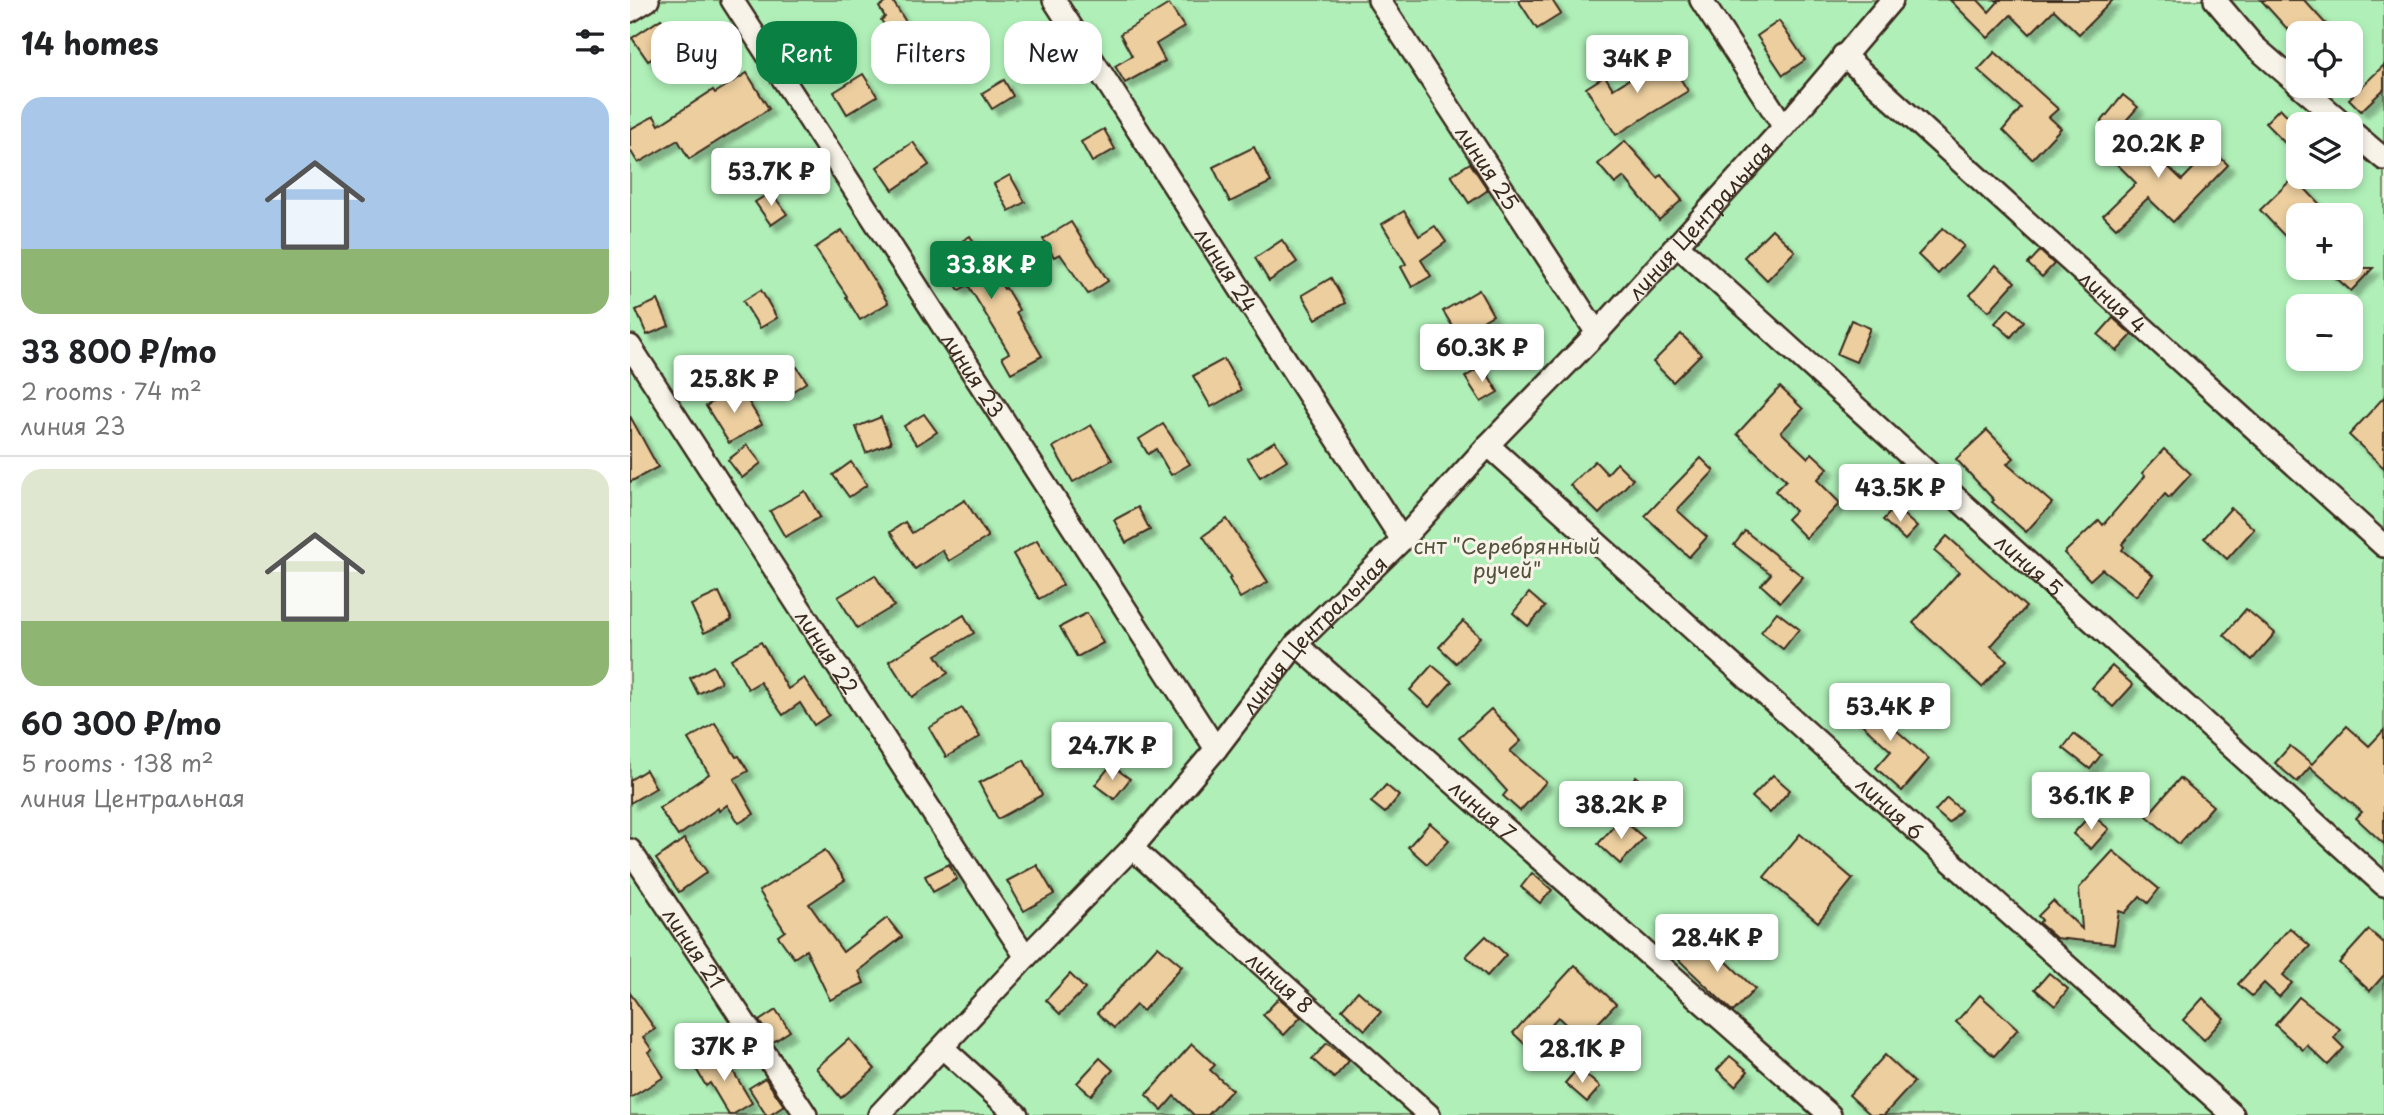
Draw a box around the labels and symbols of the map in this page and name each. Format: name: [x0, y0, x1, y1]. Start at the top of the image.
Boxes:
pin: 34K ₽: [1588, 36, 1686, 95]
street label: линия 25: [1448, 118, 1528, 216]
pin: 20.2K ₽: [2093, 120, 2223, 180]
street label: линия Центральная: [1619, 133, 1781, 307]
pin: 53.7K ₽: [706, 148, 836, 208]
street label: линия 24: [1188, 219, 1267, 318]
pin: 33.8K ₽: [926, 242, 1056, 301]
street label: линия 4: [2073, 261, 2155, 340]
pin: 60.3K ₽: [1417, 324, 1547, 384]
street label: линия 23: [934, 325, 1013, 423]
pin: 25.8K ₽: [669, 356, 799, 415]
pin: 43.5K ₽: [1835, 464, 1965, 524]
street label: линия 5: [1988, 525, 2071, 603]
park label: снт "Серебрянный ручей": [1413, 529, 1601, 585]
street label: линия Центральная: [1232, 547, 1394, 720]
street label: линия 22: [788, 602, 867, 700]
pin: 53.4K ₽: [1825, 684, 1955, 743]
pin: 24.7K ₽: [1047, 722, 1177, 782]
street label: линия 6: [1849, 768, 1932, 847]
street label: линия 7: [1443, 771, 1524, 847]
pin: 36.1K ₽: [2026, 772, 2156, 832]
pin: 38.2K ₽: [1556, 782, 1686, 841]
street label: линия 21: [656, 900, 733, 994]
pin: 28.4K ₽: [1652, 914, 1782, 974]
street label: линия 8: [1240, 942, 1321, 1020]
pin: 37K ₽: [675, 1024, 773, 1083]
pin: 28.1K ₽: [1517, 1026, 1647, 1085]

